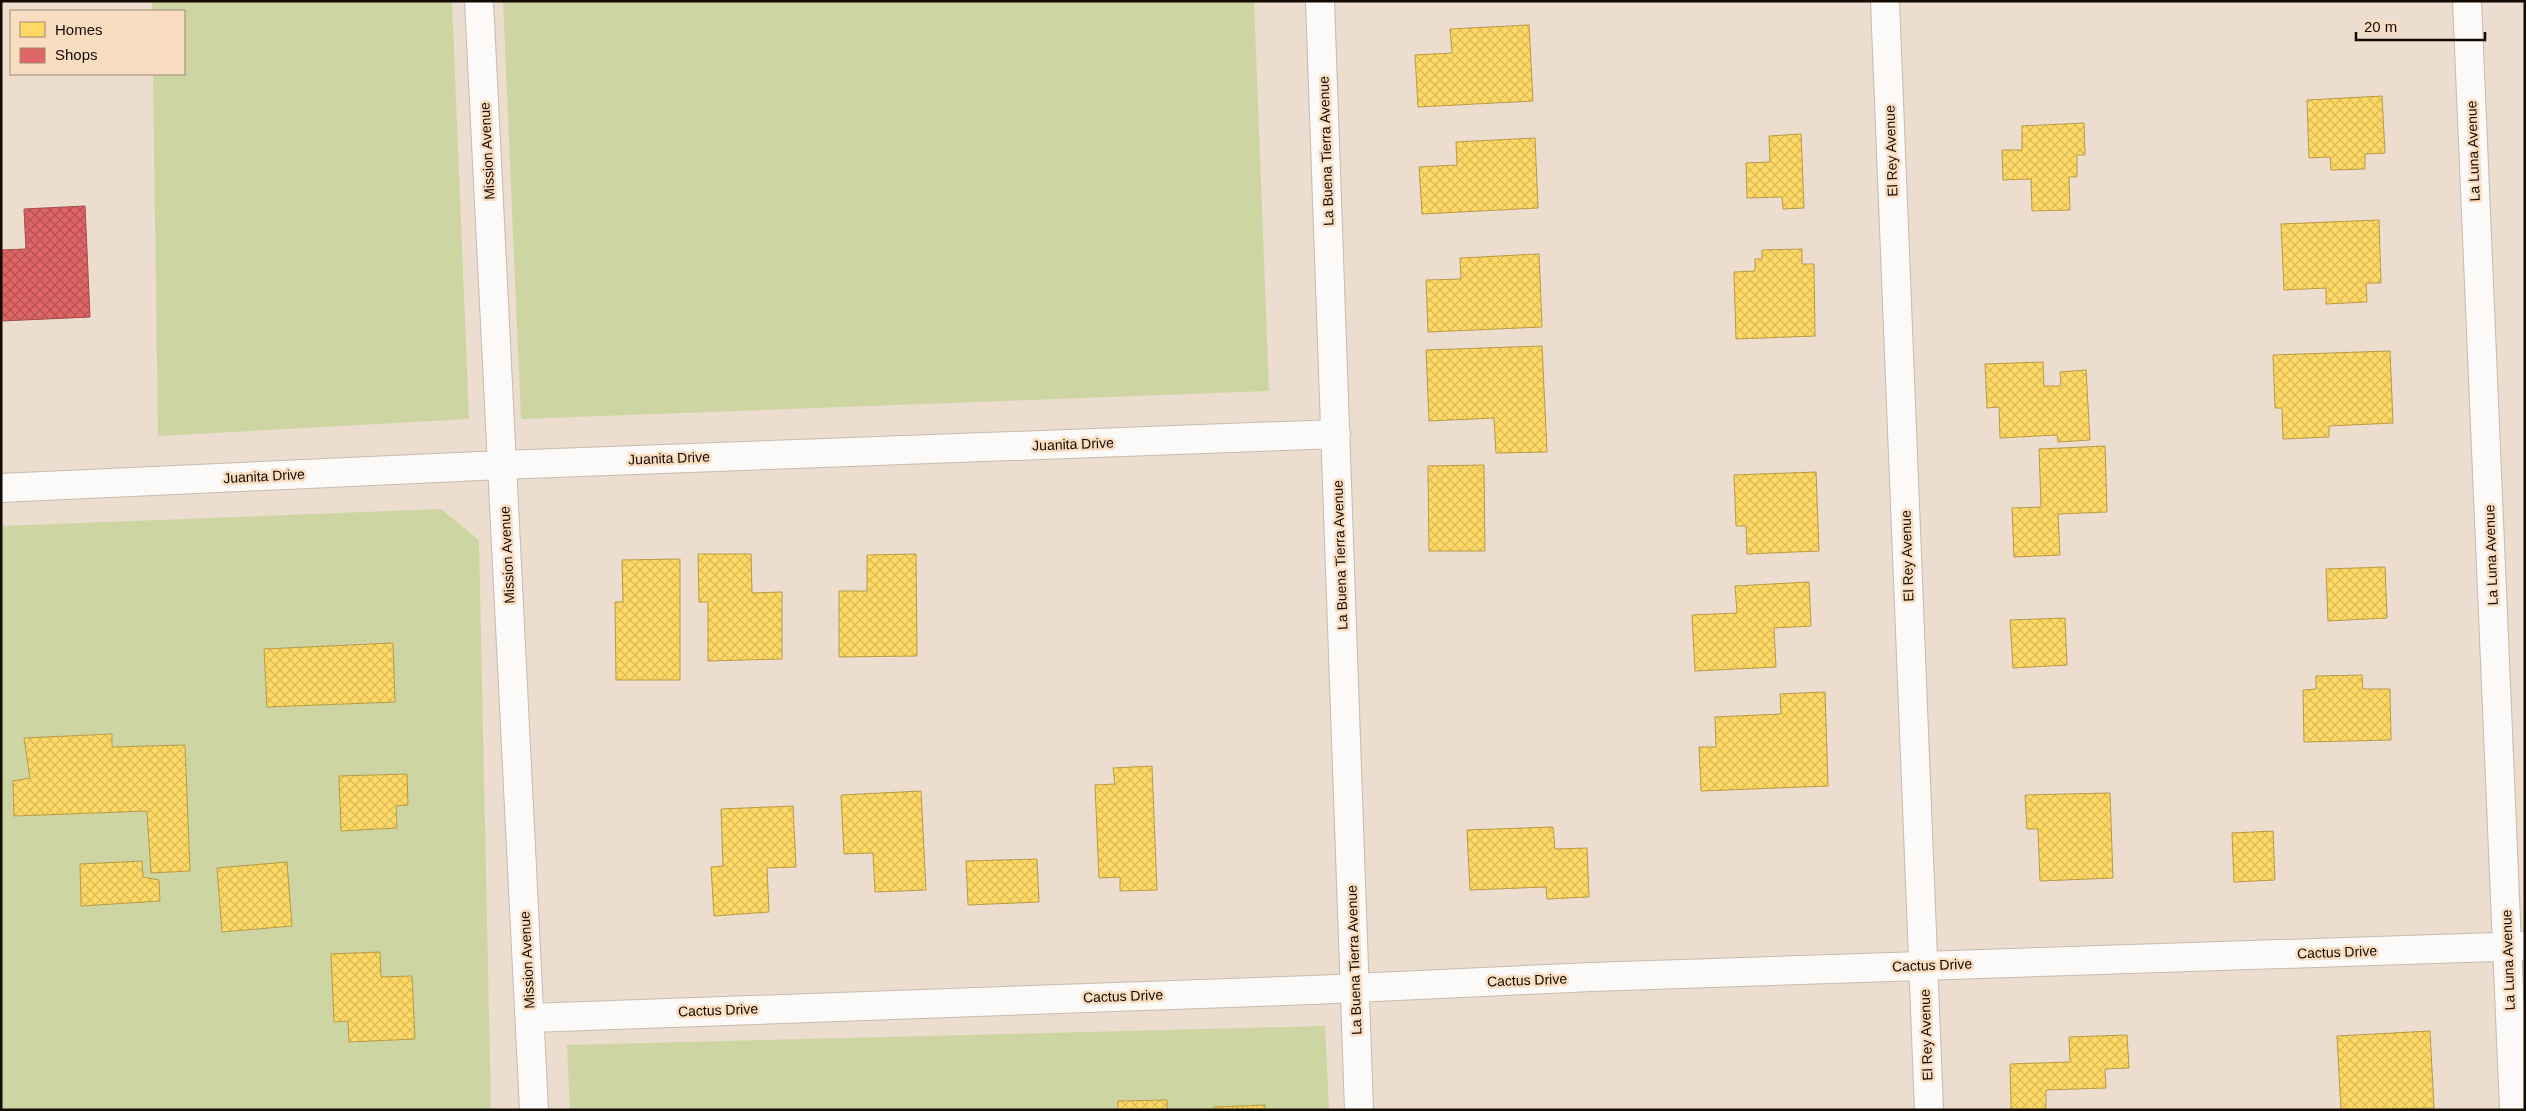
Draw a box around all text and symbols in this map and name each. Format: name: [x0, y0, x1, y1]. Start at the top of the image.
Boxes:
legend: [10, 10, 185, 75]
scale bar: [2356, 10, 2485, 42]
text: 20 m: [2364, 18, 2397, 35]
text: Homes: [55, 21, 103, 38]
text: Shops: [55, 46, 98, 63]
street label: La Buena Tierra Avenue: [1315, 76, 1337, 226]
street label: La Luna Avenue: [2463, 100, 2483, 202]
street label: Mission Avenue: [476, 102, 498, 200]
street label: El Rey Avenue: [1881, 105, 1901, 197]
street label: Juanita Drive: [1032, 435, 1114, 453]
street label: Juanita Drive: [628, 449, 710, 467]
street label: Juanita Drive: [223, 466, 305, 486]
street label: La Buena Tierra Avenue: [1329, 480, 1351, 630]
street label: La Luna Avenue: [2481, 504, 2501, 606]
street label: Mission Avenue: [496, 506, 518, 604]
street label: El Rey Avenue: [1897, 510, 1917, 602]
street label: La Buena Tierra Avenue: [1343, 885, 1365, 1035]
street label: La Luna Avenue: [2498, 909, 2518, 1011]
street label: Mission Avenue: [516, 911, 538, 1009]
street label: Cactus Drive: [2297, 943, 2378, 961]
street label: Cactus Drive: [1892, 956, 1973, 974]
street label: Cactus Drive: [1487, 971, 1568, 989]
street label: Cactus Drive: [1083, 987, 1164, 1005]
street label: El Rey Avenue: [1916, 989, 1936, 1081]
street label: Cactus Drive: [678, 1001, 759, 1019]

